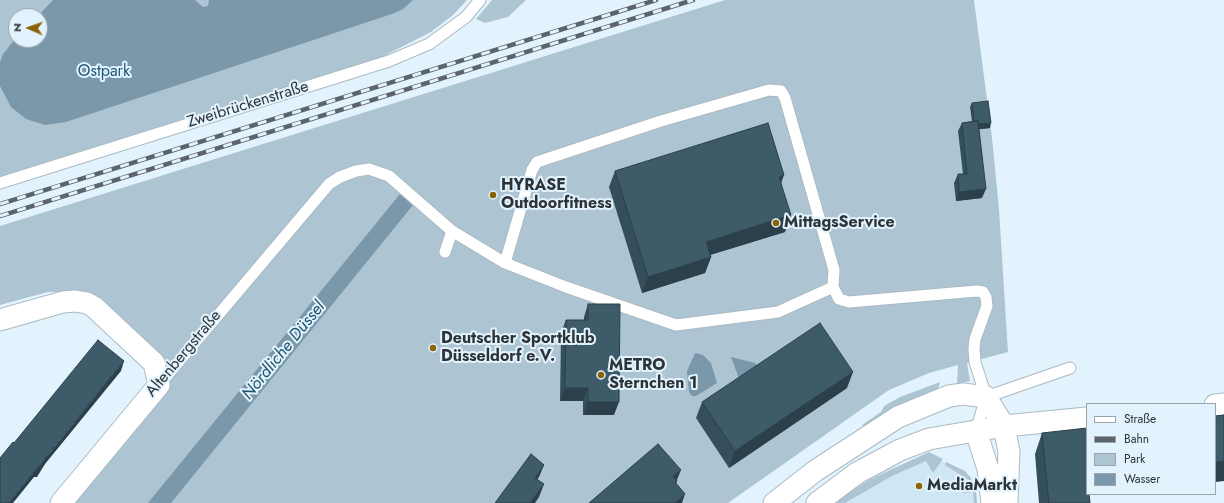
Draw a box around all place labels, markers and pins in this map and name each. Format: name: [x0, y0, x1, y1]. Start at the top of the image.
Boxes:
place label: HYRASE Outdoorfitness: [501, 176, 612, 214]
marker: HYRASE Outdoorfitness: [488, 190, 498, 200]
place label: MittagsService: [784, 213, 895, 233]
marker: MittagsService: [771, 218, 781, 228]
place label: Deutscher Sportklub Düsseldorf e.V.: [441, 329, 595, 367]
marker: Deutscher Sportklub Düsseldorf e.V.: [428, 343, 438, 353]
place label: METRO Sternchen 1: [609, 356, 697, 394]
marker: METRO Sternchen 1: [596, 370, 606, 380]
place label: MediaMarkt: [927, 476, 1017, 496]
marker: MediaMarkt: [914, 481, 924, 491]

